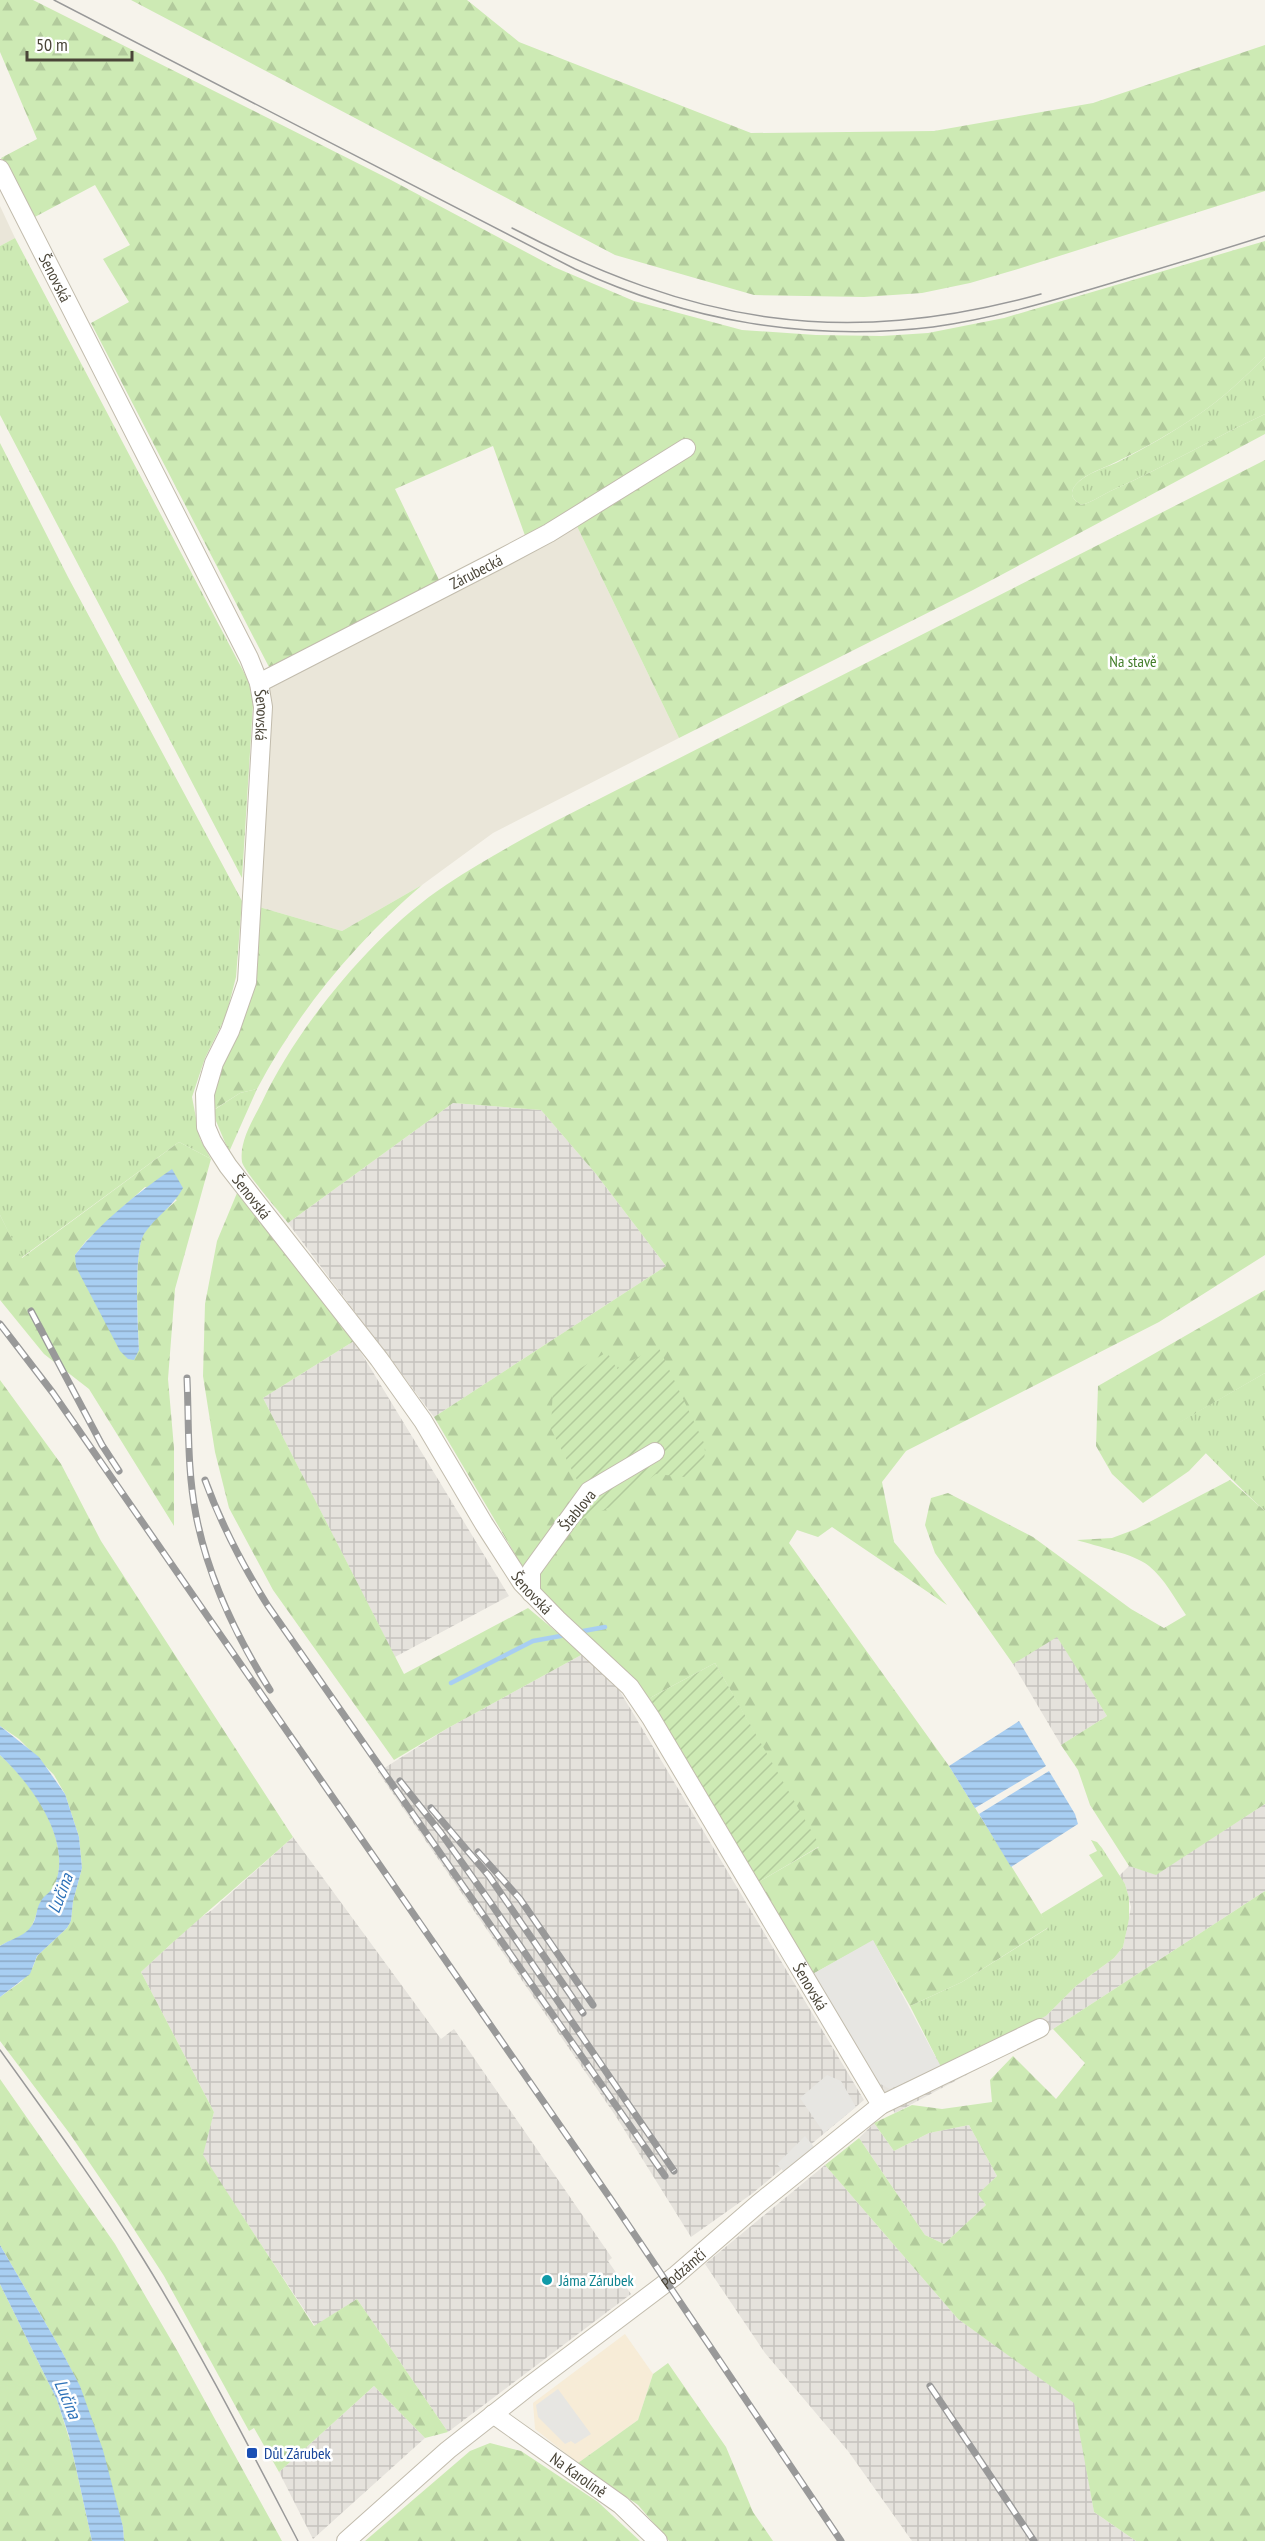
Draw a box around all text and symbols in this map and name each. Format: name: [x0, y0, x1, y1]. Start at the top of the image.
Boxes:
scale bar: [27, 24, 132, 62]
text: 50 m: [36, 33, 68, 56]
street label: Šenovská: [35, 250, 76, 305]
street label: Zárubecká: [446, 550, 506, 593]
park label: Na stavě: [1109, 651, 1157, 671]
street label: Šenovská: [250, 688, 273, 741]
street label: Šenovská: [228, 1170, 276, 1223]
street label: Štablova: [554, 1485, 600, 1535]
street label: Šenovská: [507, 1567, 557, 1618]
water label: Lučina: [42, 1869, 78, 1916]
street label: Šenovská: [789, 1959, 832, 2014]
street label: Podzámčí: [657, 2244, 710, 2293]
place label: Jáma Zárubek: [558, 2270, 635, 2290]
marker: Jáma Zárubek: [540, 2273, 554, 2287]
water label: Lučina: [50, 2376, 87, 2423]
place label: Důl Zárubek: [264, 2443, 332, 2463]
marker: Důl Zárubek: [245, 2446, 259, 2460]
street label: Na Karolíně: [546, 2448, 611, 2502]

